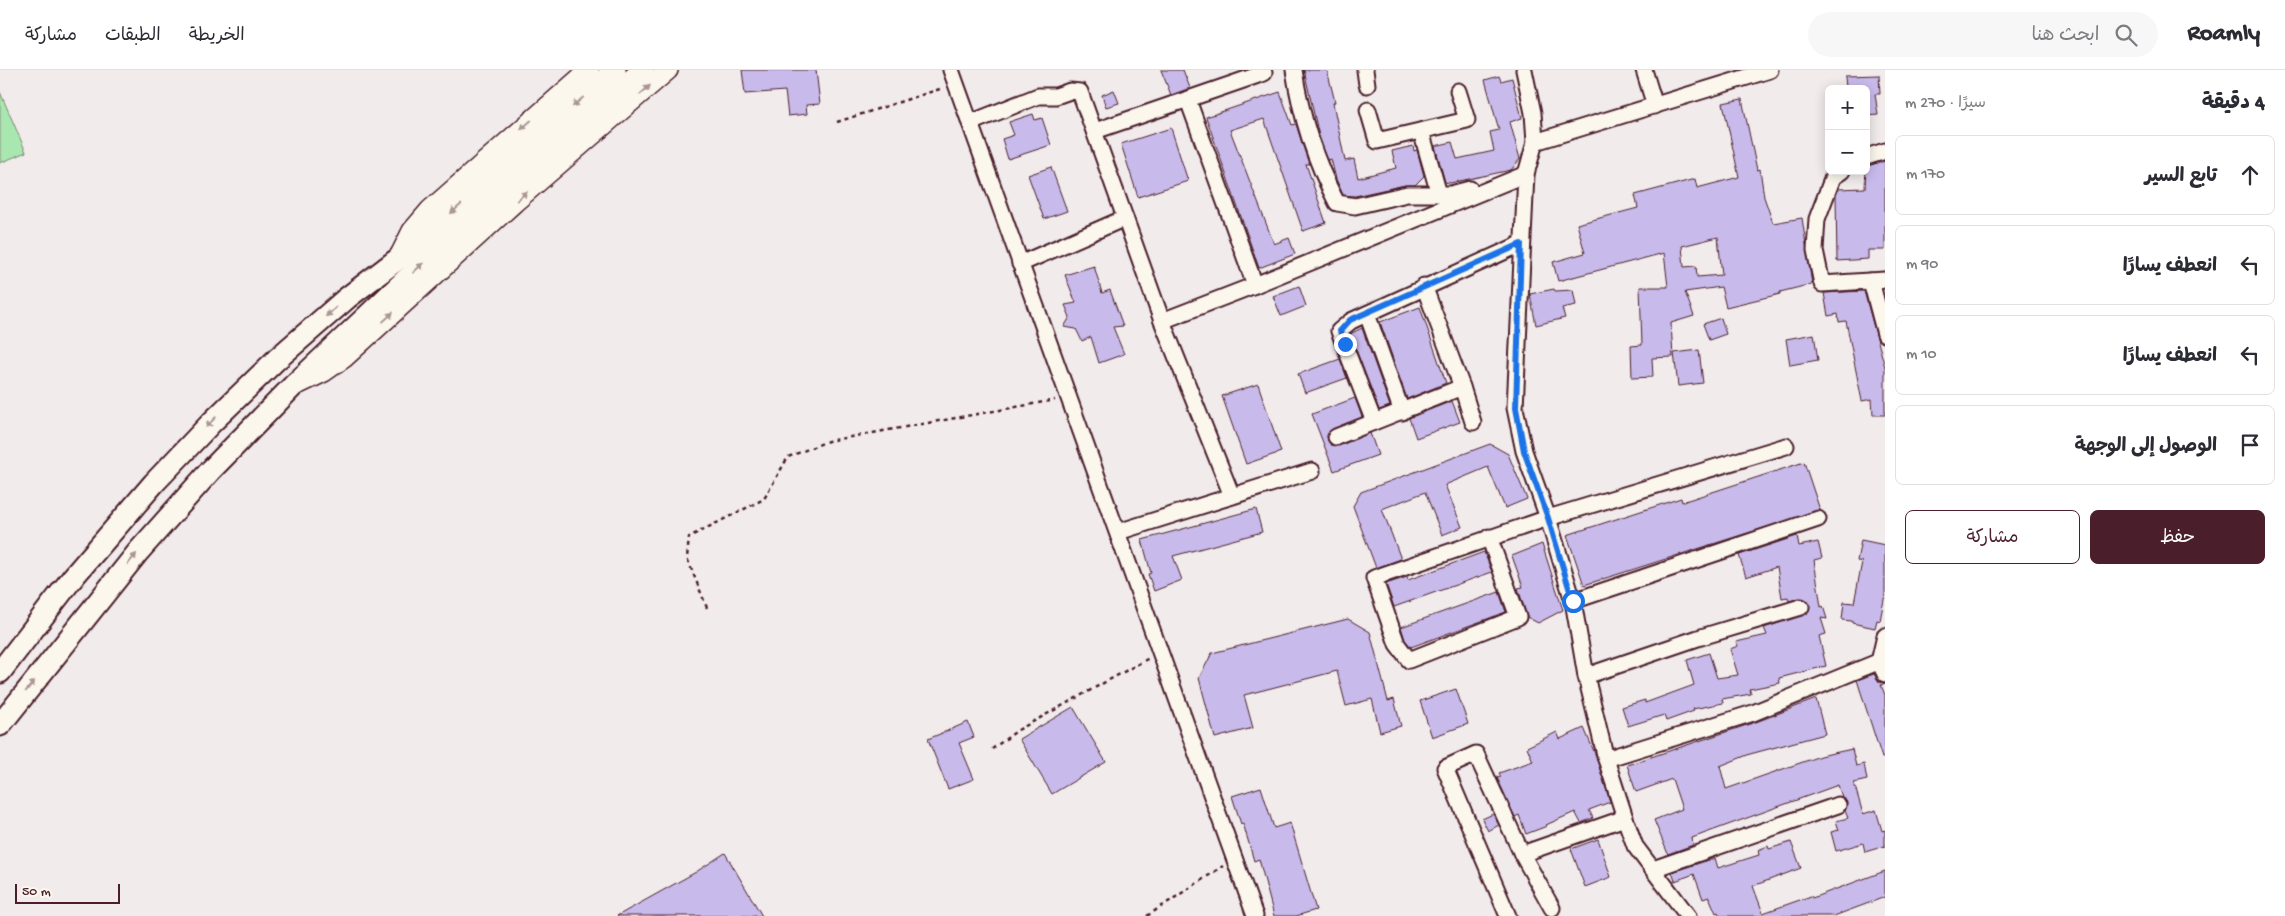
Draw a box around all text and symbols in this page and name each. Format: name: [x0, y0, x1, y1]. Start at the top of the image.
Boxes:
search box: [1808, 12, 2158, 57]
text: Roamly: [2188, 20, 2260, 49]
icon: search: [2112, 21, 2140, 49]
text: ابحث هنا: [2031, 25, 2100, 48]
text: مشاركة: [25, 26, 77, 47]
text: الطبقات: [105, 26, 161, 47]
text: الخريطة: [189, 26, 245, 47]
one-way arrow: [639, 85, 651, 96]
map controls: [1825, 85, 1870, 175]
button: +: [1825, 85, 1870, 130]
text: 4 دقيقة: [2202, 92, 2265, 117]
text: سيرًا · 270 m: [1905, 95, 1986, 114]
one-way arrow: [573, 96, 585, 108]
one-way arrow: [520, 120, 533, 131]
button: −: [1825, 130, 1870, 175]
icon: ahead: [2236, 161, 2264, 189]
text: 170 m: [1906, 166, 1945, 185]
text: تابع السير: [2145, 166, 2217, 189]
one-way arrow: [515, 191, 528, 202]
one-way arrow: [449, 203, 462, 214]
icon: left: [2236, 251, 2264, 279]
text: 90 m: [1906, 256, 1938, 275]
text: انعطف يسارًا: [2123, 256, 2217, 279]
one-way arrow: [411, 262, 423, 274]
one-way arrow: [325, 306, 337, 318]
one-way arrow: [382, 311, 394, 323]
route end: [1334, 333, 1357, 356]
icon: left: [2236, 341, 2264, 369]
text: 10 m: [1906, 346, 1937, 365]
text: انعطف يسارًا: [2123, 346, 2217, 369]
one-way arrow: [205, 416, 217, 428]
icon: arrive: [2236, 431, 2264, 459]
text: الوصول إلى الوجهة: [2074, 436, 2217, 459]
button: مشاركة: [1905, 510, 2080, 564]
button: حفظ: [2090, 510, 2265, 564]
one-way arrow: [126, 553, 137, 566]
route start: [1562, 590, 1585, 613]
one-way arrow: [25, 680, 36, 693]
scale bar: [15, 881, 120, 904]
text: 50 m: [22, 884, 51, 901]

